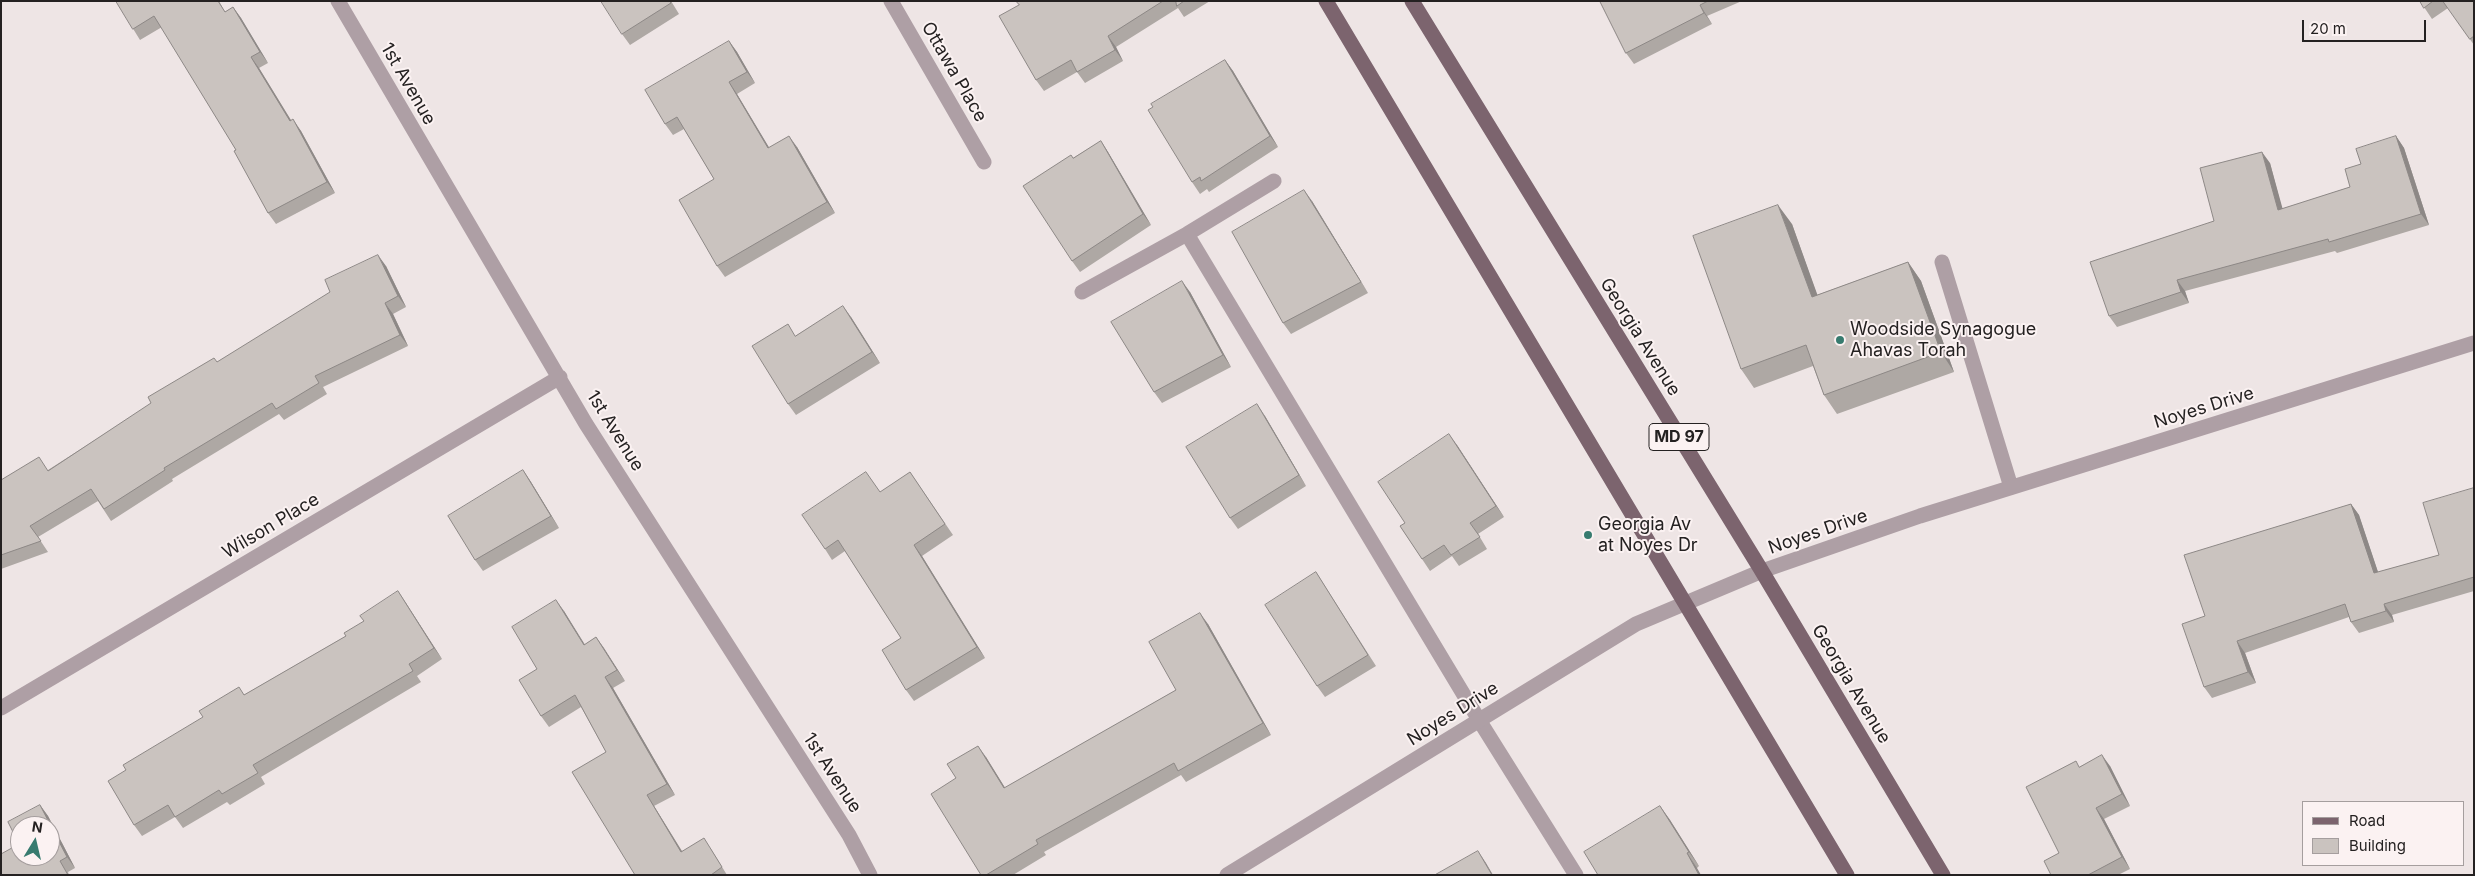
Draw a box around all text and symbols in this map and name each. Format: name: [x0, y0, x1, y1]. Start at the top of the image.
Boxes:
scale bar: [2305, 10, 2429, 42]
street label: Ottawa Place: [917, 18, 991, 126]
text: 20 m: [2310, 19, 2346, 38]
street label: 1st Avenue: [376, 39, 440, 129]
street label: Georgia Avenue: [1595, 274, 1685, 400]
place label: Woodside Synagogue Ahavas Torah: [1850, 319, 2036, 362]
marker: Woodside Synagogue Ahavas Torah: [1834, 334, 1846, 346]
street label: Noyes Drive: [2151, 383, 2257, 433]
street label: 1st Avenue: [582, 387, 648, 475]
road number: MD 97: [1649, 424, 1709, 451]
street label: Wilson Place: [219, 489, 323, 563]
street label: Noyes Drive: [1766, 505, 1870, 559]
place label: Georgia Av at Noyes Dr: [1598, 514, 1698, 556]
marker: Georgia Av at Noyes Dr: [1582, 529, 1594, 541]
street label: Georgia Avenue: [1807, 621, 1895, 747]
street label: Noyes Drive: [1403, 677, 1503, 751]
street label: 1st Avenue: [798, 729, 866, 817]
legend: [2302, 801, 2465, 866]
text: Road: [2349, 811, 2385, 830]
north arrow: [10, 816, 60, 866]
text: N: [31, 817, 44, 836]
text: Building: [2349, 836, 2406, 855]

